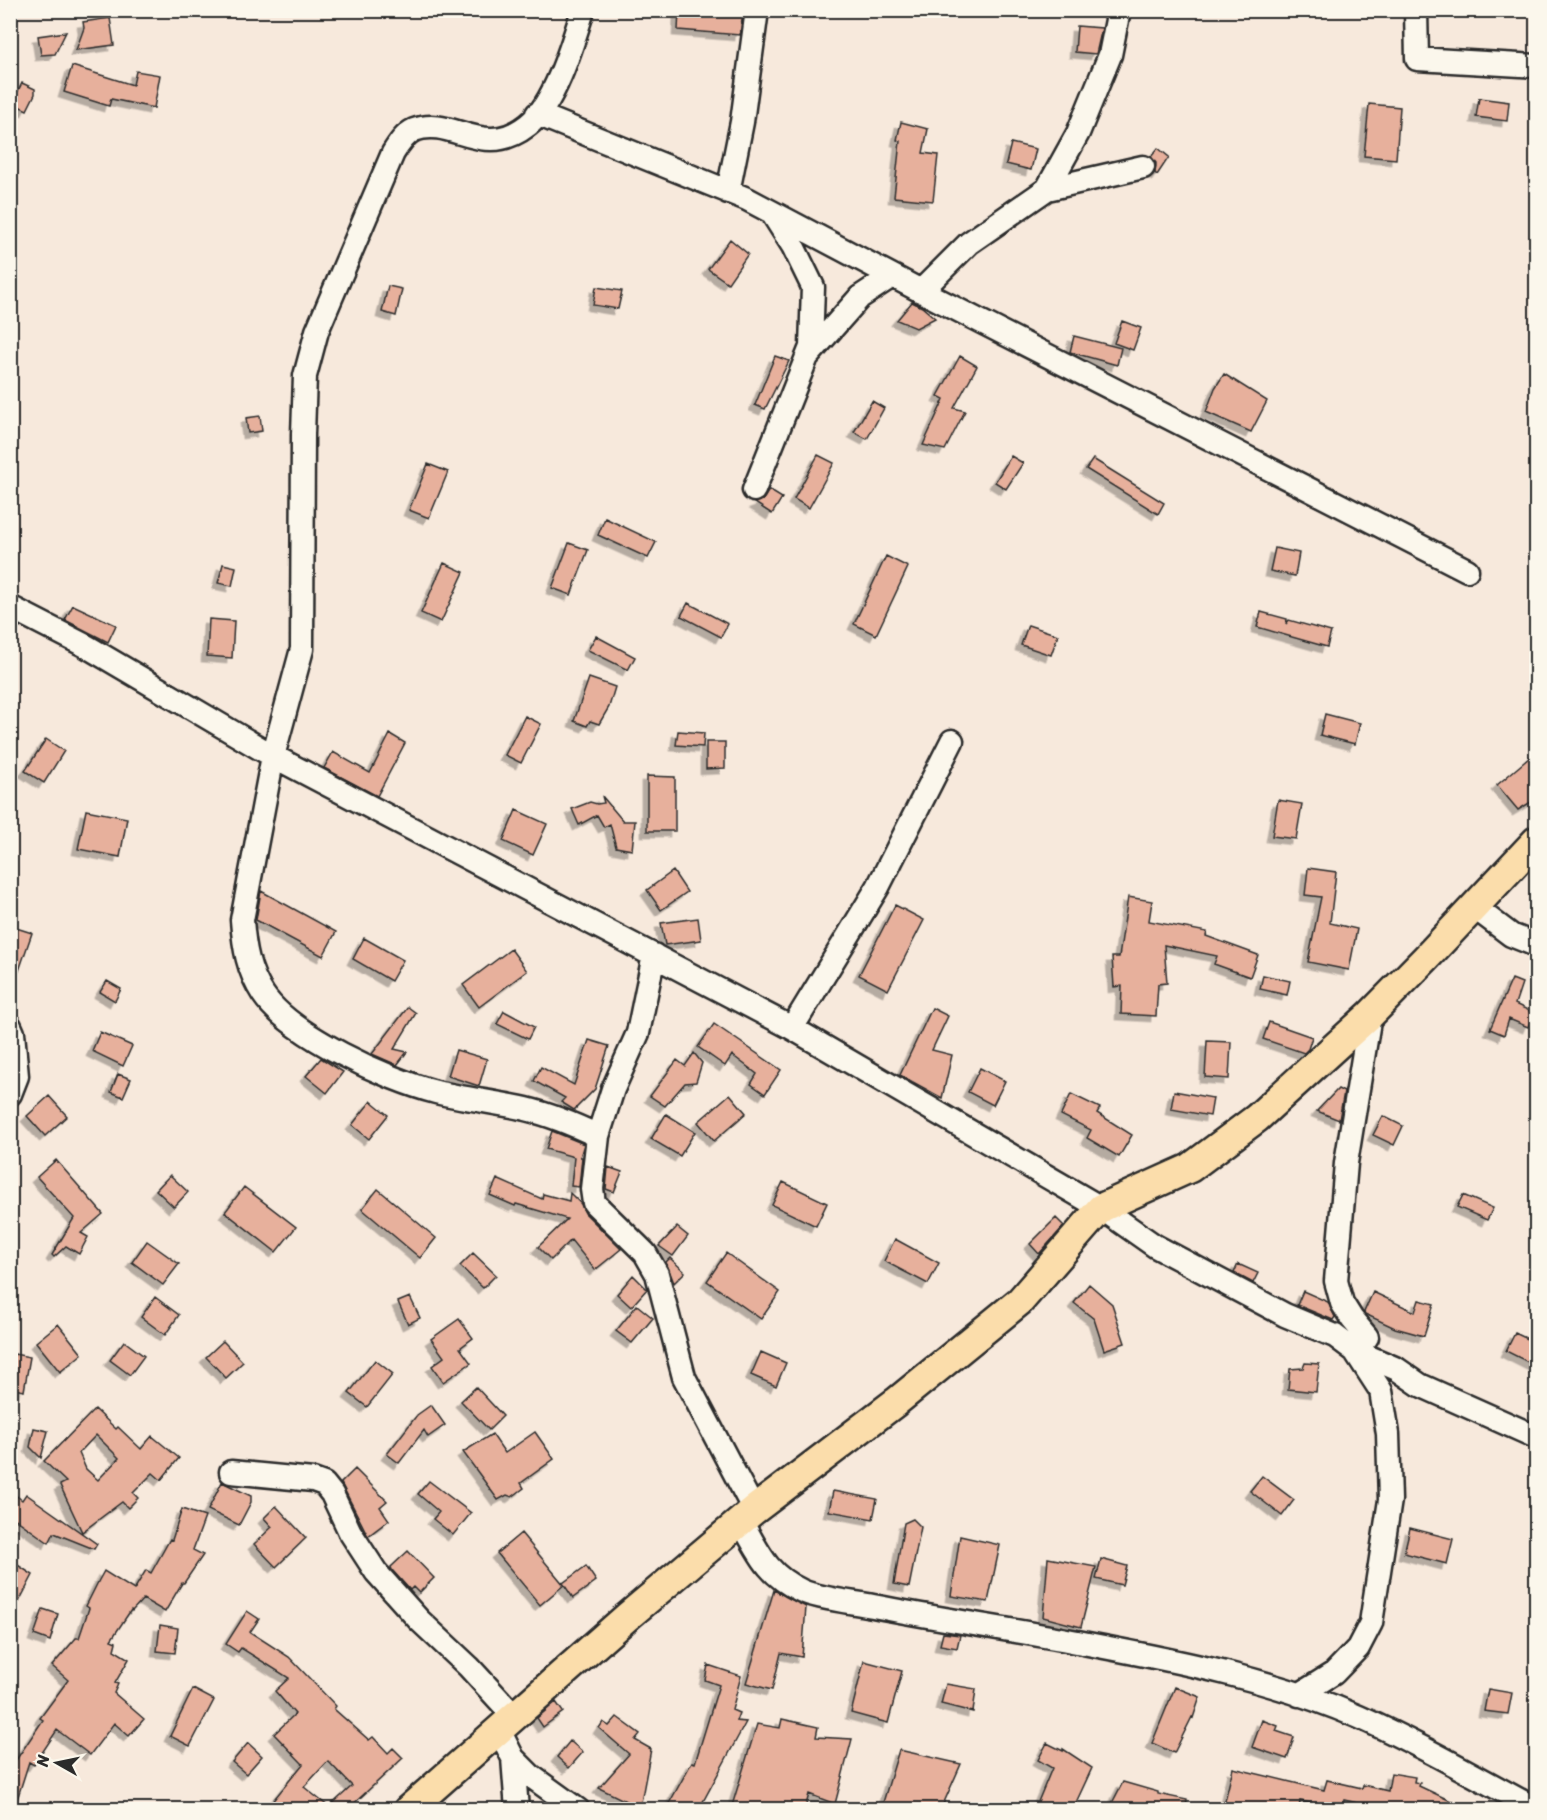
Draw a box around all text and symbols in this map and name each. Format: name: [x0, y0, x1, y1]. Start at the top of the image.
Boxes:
north arrow: [27, 1733, 87, 1793]
text: N: [27, 1752, 58, 1769]

